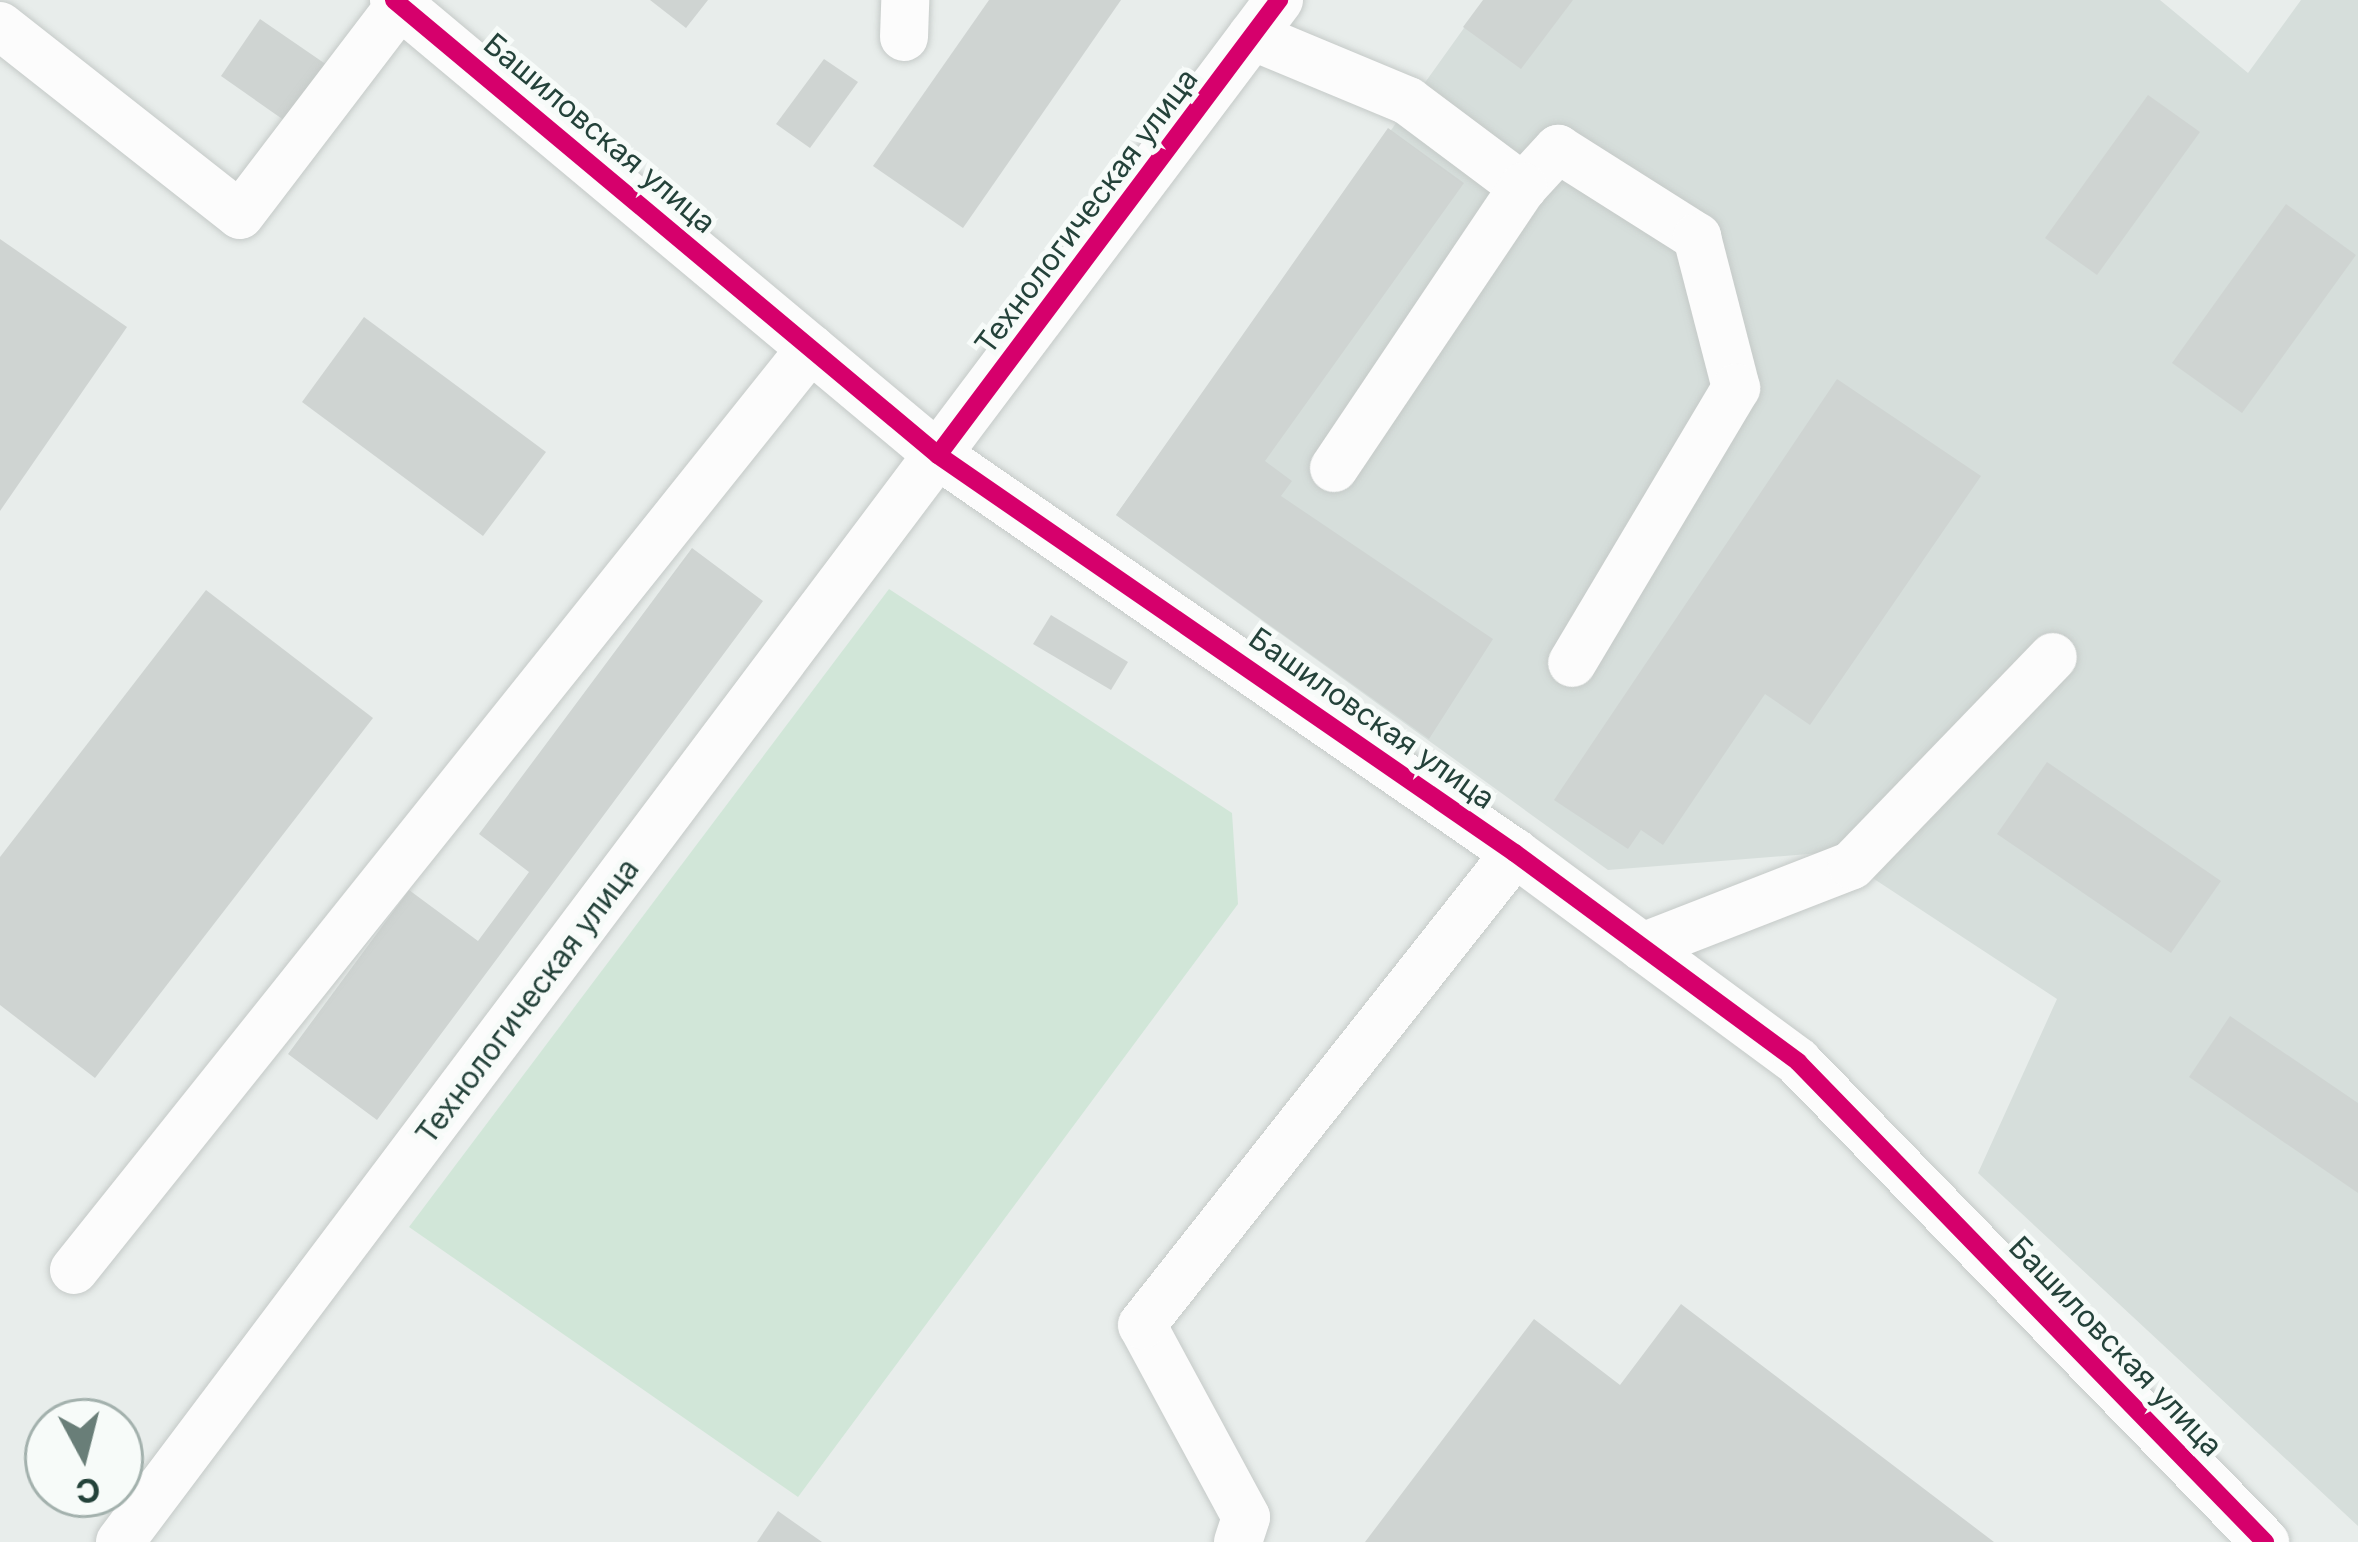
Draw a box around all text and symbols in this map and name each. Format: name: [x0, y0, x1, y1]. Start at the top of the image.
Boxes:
street label: Башиловская улица: [477, 26, 723, 240]
street label: Технологическая улица: [967, 61, 1205, 361]
street label: Башиловская улица: [1242, 620, 1502, 816]
street label: Технологическая улица: [408, 851, 646, 1151]
street label: Башиловская улица: [2002, 1229, 2230, 1463]
north arrow: [24, 1398, 144, 1518]
text: С: [73, 1469, 103, 1512]

